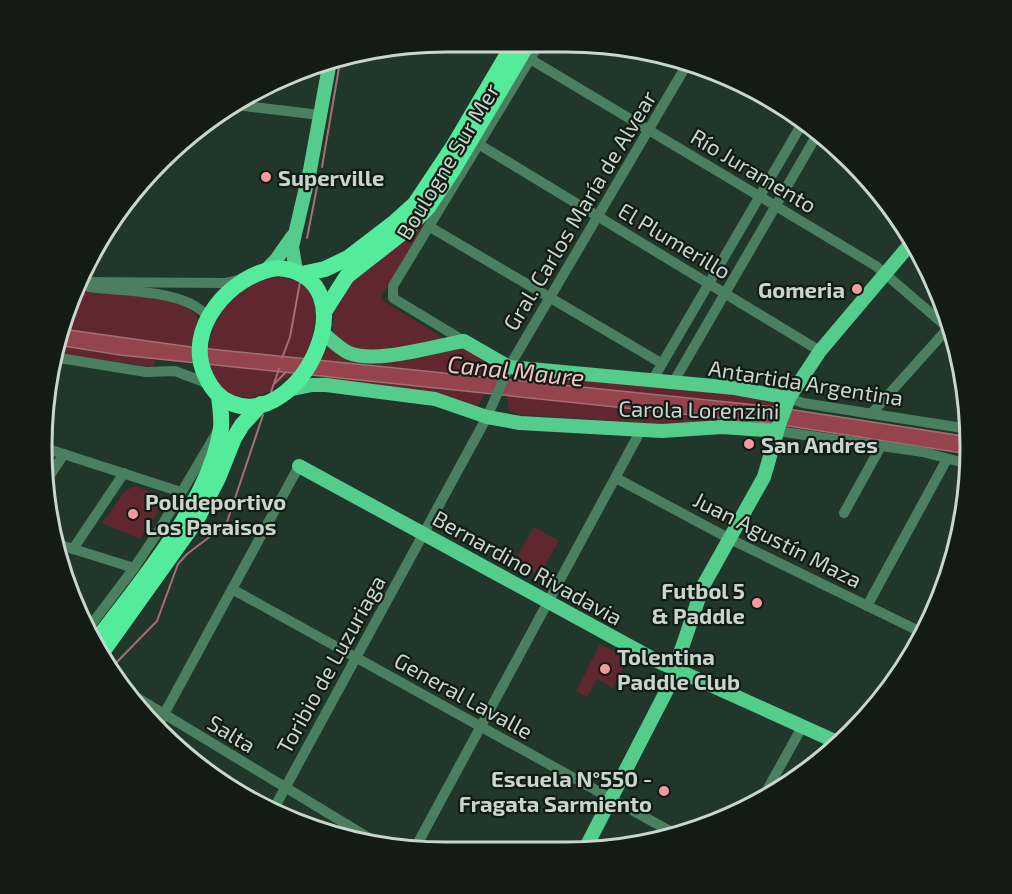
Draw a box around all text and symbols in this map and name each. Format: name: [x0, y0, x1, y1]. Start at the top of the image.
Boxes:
street label: Boulogne Sur Mer: [390, 78, 504, 244]
street label: Gral. Carlos María de Alvear: [497, 85, 661, 335]
street label: Río Juramento: [687, 122, 821, 218]
place label: Superville: [278, 164, 384, 190]
marker: Superville: [259, 170, 273, 184]
street label: El Plumerillo: [614, 196, 736, 284]
place label: Gomeria: [758, 276, 845, 302]
marker: Gomeria: [850, 282, 864, 296]
water label: Canal Maure: [446, 348, 586, 392]
street label: Antartida Argentina: [707, 354, 905, 410]
street label: Carola Lorenzini: [618, 395, 780, 423]
place label: San Andres: [761, 431, 878, 457]
marker: San Andres: [742, 437, 756, 451]
street label: Juan Agustín Maza: [690, 485, 866, 593]
place label: Polideportivo Los Paraisos: [145, 488, 286, 539]
street label: Bernardino Rivadavia: [429, 504, 627, 630]
marker: Polideportivo Los Paraisos: [126, 507, 140, 521]
street label: Toribio de Luzuriaga: [270, 570, 390, 758]
place label: Futbol 5 & Paddle: [651, 577, 745, 628]
marker: Futbol 5 & Paddle: [750, 596, 764, 610]
place label: Tolentina Paddle Club: [617, 643, 740, 694]
street label: General Lavalle: [390, 646, 538, 744]
marker: Tolentina Paddle Club: [598, 662, 612, 676]
street label: Salta: [203, 709, 261, 757]
place label: Escuela N°550 - Fragata Sarmiento: [459, 765, 652, 816]
marker: Escuela N°550 - Fragata Sarmiento: [657, 784, 671, 798]

